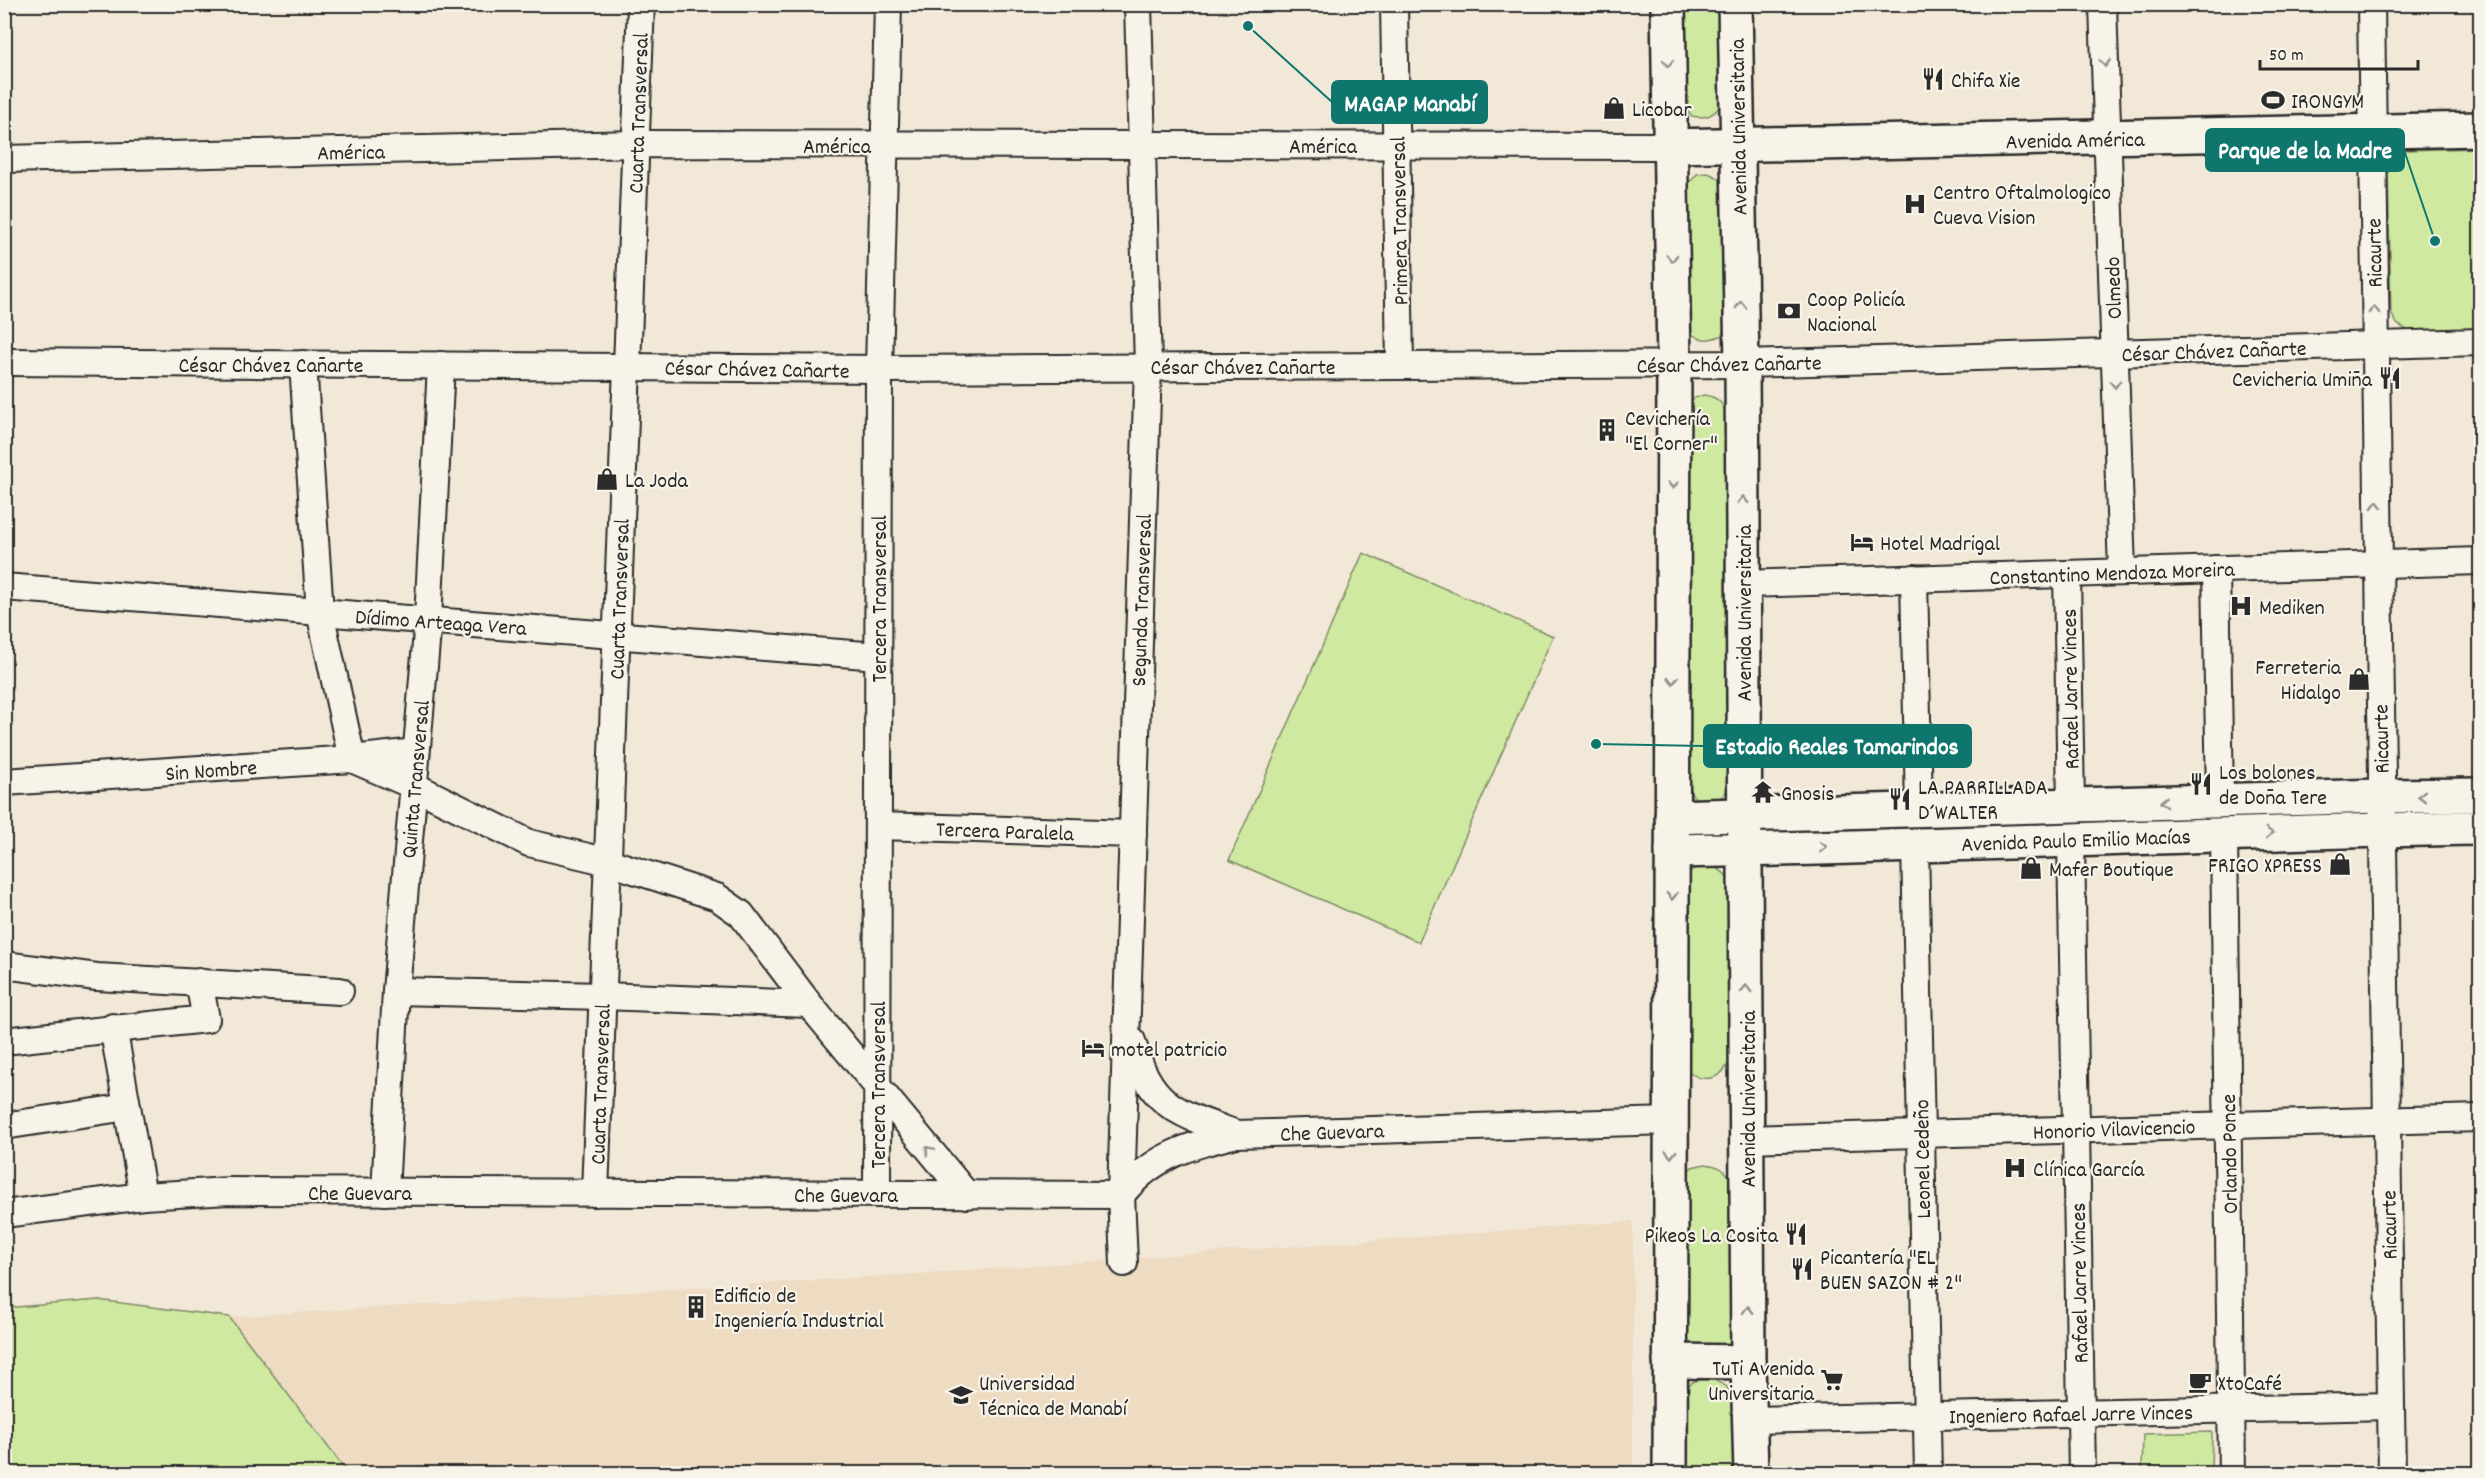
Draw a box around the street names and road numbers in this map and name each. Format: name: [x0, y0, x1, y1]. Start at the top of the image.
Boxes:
street label: Cuarta Transversal: [622, 32, 659, 194]
street label: Avenida Universitaria: [1723, 38, 1758, 216]
street label: Avenida América: [2005, 126, 2145, 159]
street label: América: [803, 133, 872, 164]
street label: América: [1289, 133, 1358, 164]
street label: Primera Transversal: [1385, 136, 1418, 306]
street label: América: [317, 138, 386, 171]
street label: Ricaurte: [2360, 218, 2393, 288]
street label: Olmedo: [2099, 256, 2132, 320]
street label: César Chávez Cañarte: [2121, 335, 2307, 372]
street label: César Chávez Cañarte: [1636, 349, 1822, 384]
street label: César Chávez Cañarte: [179, 352, 363, 383]
street label: César Chávez Cañarte: [664, 354, 850, 389]
street label: César Chávez Cañarte: [1151, 354, 1335, 385]
street label: Segunda Transversal: [1125, 513, 1162, 687]
street label: Tercera Transversal: [866, 515, 897, 683]
street label: Cuarta Transversal: [603, 518, 640, 680]
street label: Avenida Universitaria: [1731, 524, 1762, 701]
street label: Constantino Mendoza Moreira: [1989, 556, 2236, 595]
street label: Dídimo Arteaga Vera: [354, 603, 528, 646]
street label: Rafael Jarre Vinces: [2056, 608, 2089, 770]
street label: Quinta Transversal: [395, 699, 440, 860]
street label: Ricaurte: [2367, 704, 2400, 774]
street label: Sin Nombre: [164, 754, 258, 791]
street label: Tercera Paralela: [935, 816, 1075, 851]
street label: Avenida Paulo Emilio Macías: [1961, 823, 2191, 862]
street label: Tercera Transversal: [865, 1001, 896, 1169]
street label: Cuarta Transversal: [584, 1003, 621, 1165]
street label: Avenida Universitaria: [1735, 1010, 1766, 1187]
street label: Orlando Ponce: [2215, 1094, 2248, 1214]
street label: Leonel Cedeño: [1908, 1099, 1941, 1219]
street label: Honorio Vilavicencio: [2032, 1113, 2196, 1150]
street label: Che Guevara: [1280, 1117, 1385, 1152]
street label: Che Guevara: [308, 1180, 413, 1211]
street label: Che Guevara: [794, 1182, 899, 1213]
street label: Ricaurte: [2375, 1190, 2408, 1260]
street label: Rafael Jarre Vinces: [2065, 1202, 2098, 1364]
street label: Ingeniero Rafael Jarre Vinces: [1949, 1399, 2193, 1434]

